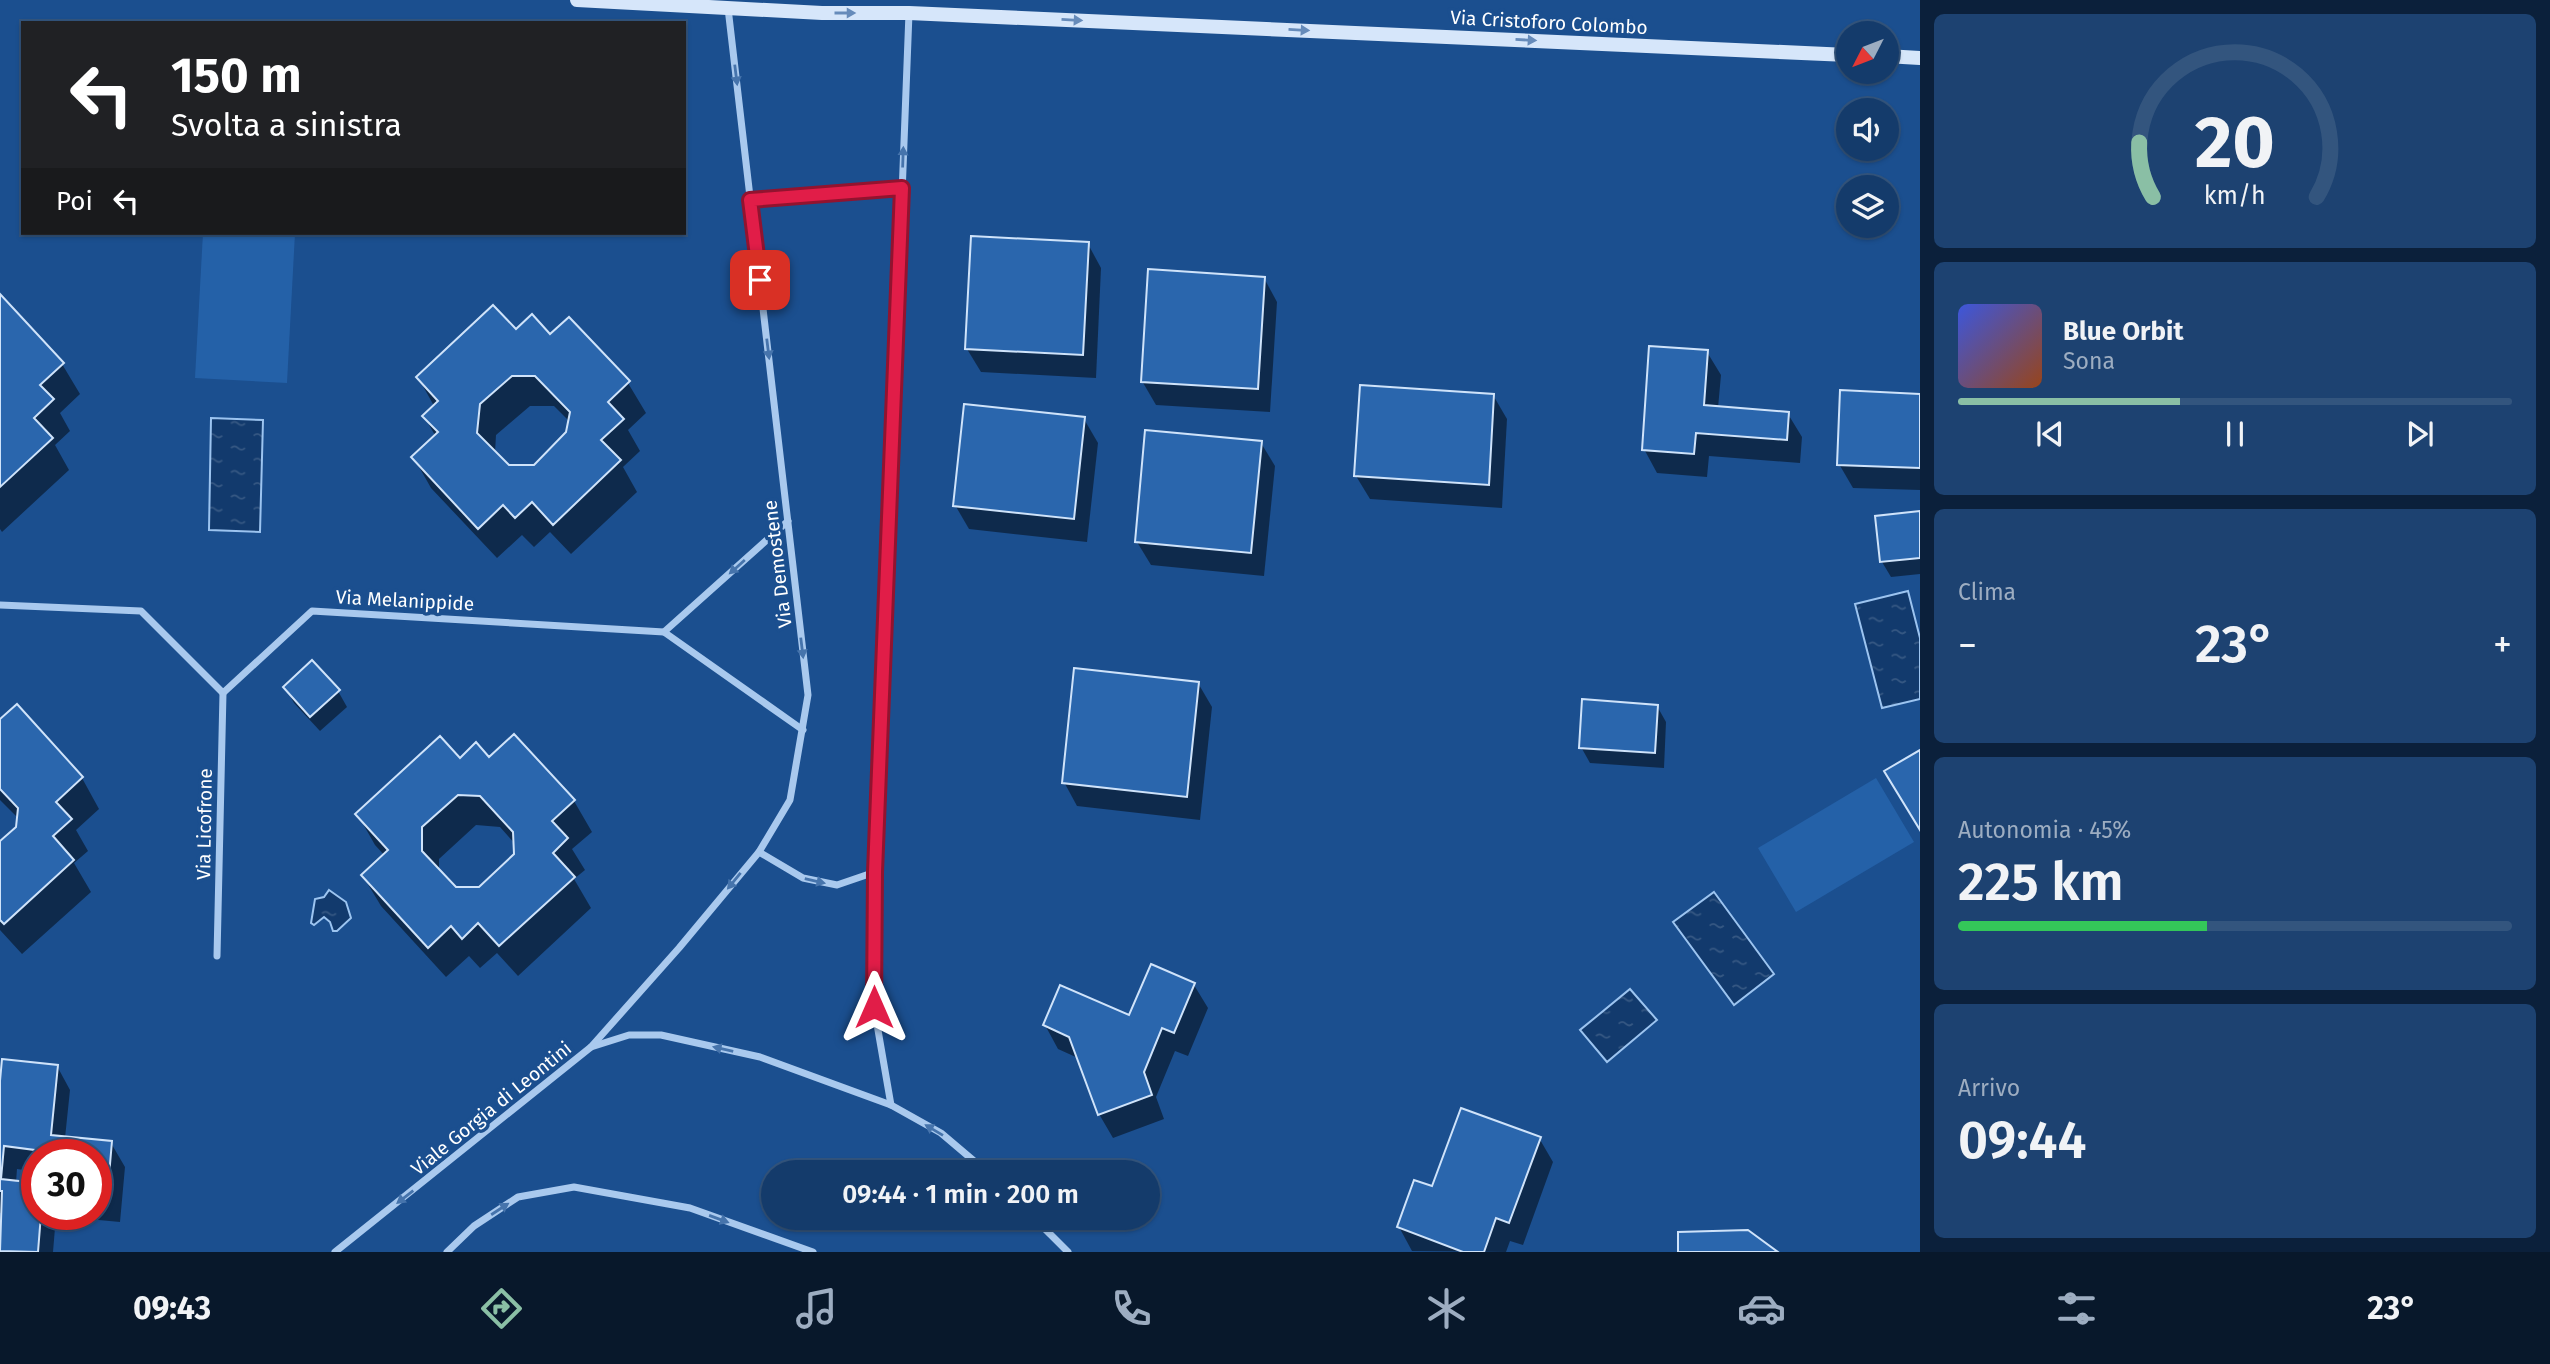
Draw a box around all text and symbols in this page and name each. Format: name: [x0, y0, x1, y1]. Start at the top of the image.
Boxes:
street label: Via Cristoforo Colombo: [1450, 6, 1648, 39]
one-way arrow: [834, 7, 856, 19]
one-way arrow: [1061, 15, 1083, 26]
north arrow: [1836, 21, 1899, 84]
map controls: [1836, 21, 1899, 238]
one-way arrow: [1288, 25, 1310, 36]
one-way arrow: [1516, 35, 1538, 46]
text: 150 m: [171, 46, 302, 105]
icon: left: [56, 49, 147, 140]
one-way arrow: [730, 64, 741, 86]
button: sound: [1836, 98, 1899, 161]
text: 20: [2195, 99, 2275, 186]
text: Svolta a sinistra: [171, 106, 402, 144]
one-way arrow: [898, 146, 909, 168]
button: layers: [1836, 175, 1899, 238]
text: km/h: [2204, 181, 2266, 211]
icon: left: [107, 182, 145, 220]
text: Poi: [56, 186, 93, 217]
pin: [730, 250, 790, 310]
icon: arrive: [741, 261, 779, 299]
text: Blue Orbit: [2063, 316, 2183, 347]
one-way arrow: [762, 339, 773, 361]
text: Sona: [2063, 347, 2115, 375]
icon: previous: [2031, 415, 2069, 453]
icon: pause: [2216, 415, 2254, 453]
icon: next: [2401, 415, 2439, 453]
street label: Via Demostene: [758, 499, 797, 629]
one-way arrow: [728, 559, 746, 575]
text: Clima: [1958, 578, 2016, 606]
street label: Via Melanippide: [335, 585, 475, 616]
text: 23°: [2195, 613, 2275, 676]
text: −: [1958, 622, 1977, 668]
text: +: [2493, 622, 2512, 668]
one-way arrow: [797, 638, 808, 660]
street label: Via Licofrone: [192, 768, 217, 880]
text: Autonomia · 45%: [1958, 816, 2131, 844]
text: 225 km: [1958, 851, 2124, 914]
one-way arrow: [727, 872, 742, 890]
one-way arrow: [804, 875, 826, 886]
position arrow: [837, 970, 911, 1044]
street label: Viale Gorgia di Leontini: [406, 1037, 576, 1180]
one-way arrow: [712, 1043, 734, 1054]
text: Arrivo: [1958, 1074, 2020, 1102]
text: 09:44: [1958, 1109, 2086, 1172]
one-way arrow: [924, 1124, 944, 1137]
speed limit sign: 30: [21, 1139, 112, 1230]
text: 09:44 · 1 min · 200 m: [842, 1179, 1079, 1210]
one-way arrow: [396, 1190, 414, 1205]
one-way arrow: [491, 1202, 509, 1216]
one-way arrow: [709, 1213, 730, 1224]
icon: directions: [477, 1284, 526, 1333]
icon: music: [792, 1284, 841, 1333]
icon: phone: [1107, 1284, 1156, 1333]
icon: climate: [1422, 1284, 1471, 1333]
icon: car: [1737, 1284, 1786, 1333]
icon: filters: [2052, 1284, 2101, 1333]
text: 09:43: [133, 1289, 211, 1327]
text: 23°: [2367, 1289, 2417, 1327]

